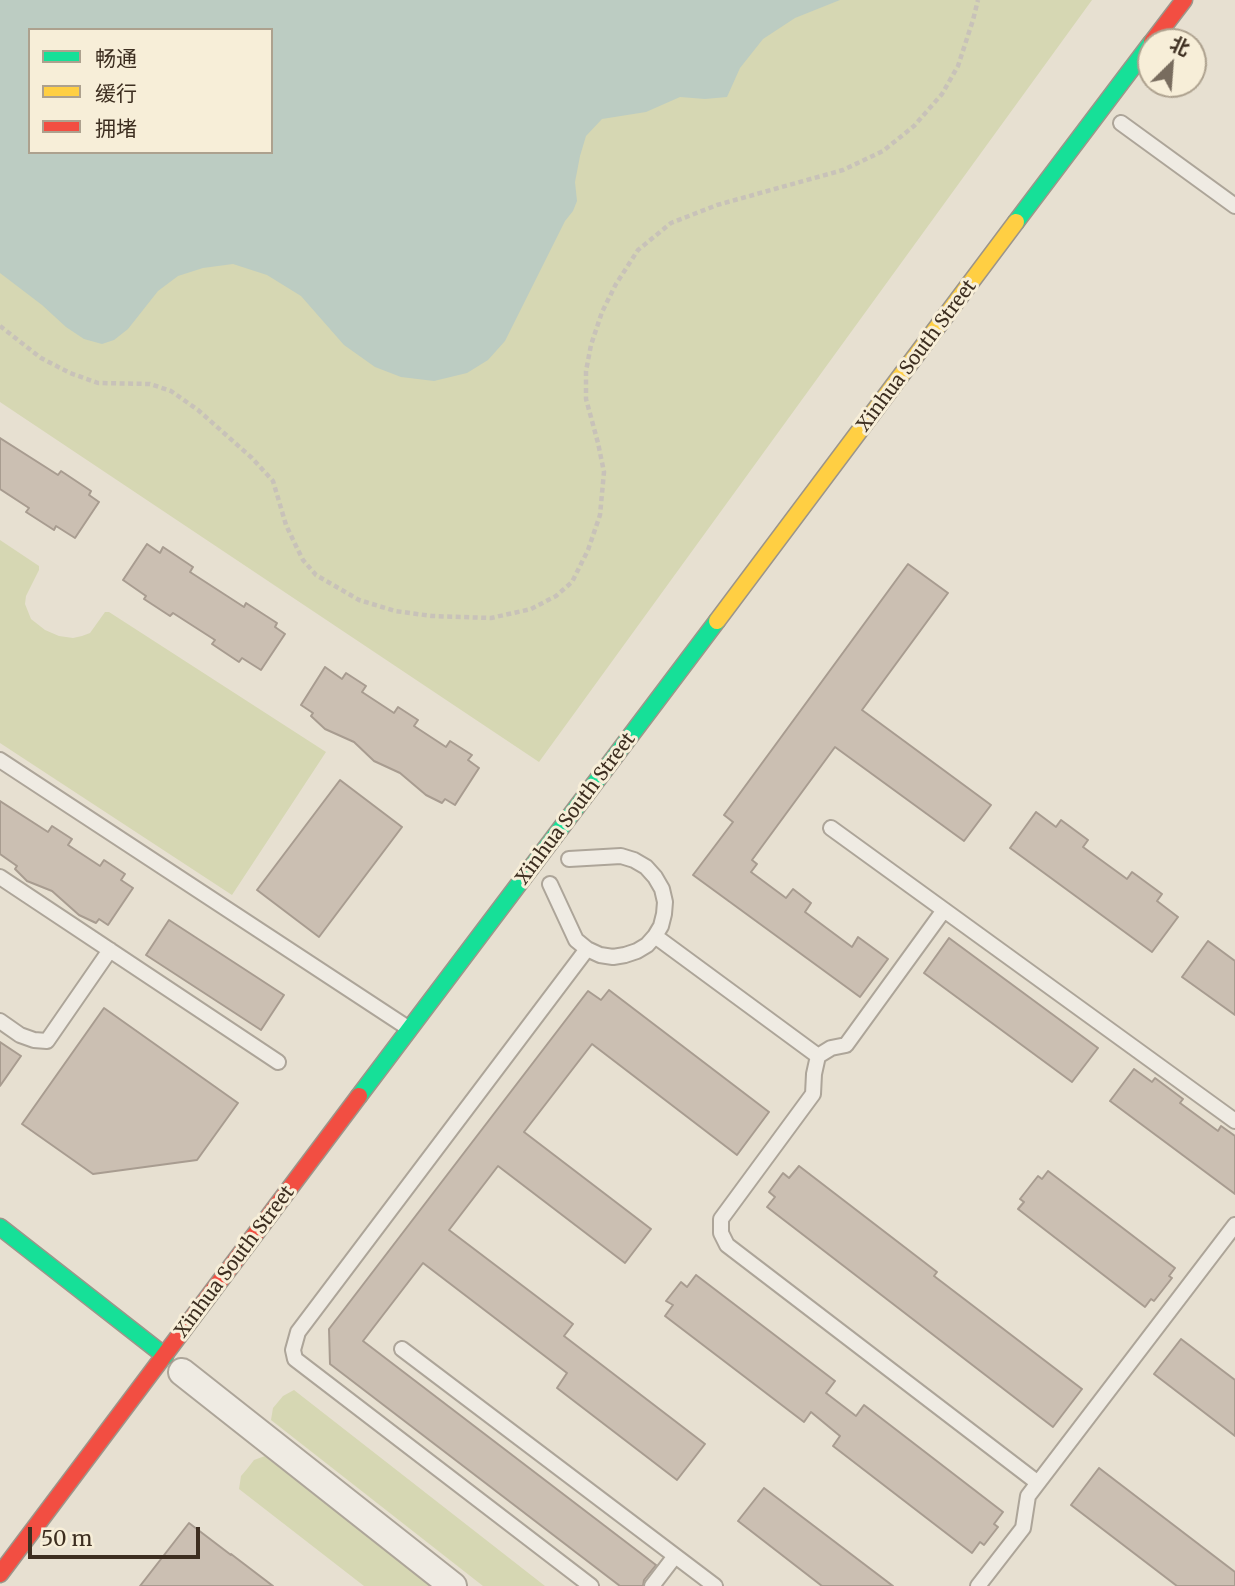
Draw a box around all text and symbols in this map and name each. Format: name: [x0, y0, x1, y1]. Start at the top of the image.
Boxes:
legend: [28, 28, 273, 154]
north arrow: [1137, 28, 1207, 98]
text: 北: [1166, 31, 1194, 61]
text: 畅通: [95, 45, 137, 72]
text: 缓行: [95, 80, 137, 107]
text: 拥堵: [95, 115, 137, 142]
street label: Xinhua South Street: [853, 276, 981, 436]
street label: Xinhua South Street: [512, 729, 640, 889]
street label: Xinhua South Street: [171, 1182, 299, 1342]
scale bar: [32, 1512, 203, 1556]
text: 50 m: [41, 1525, 92, 1552]

